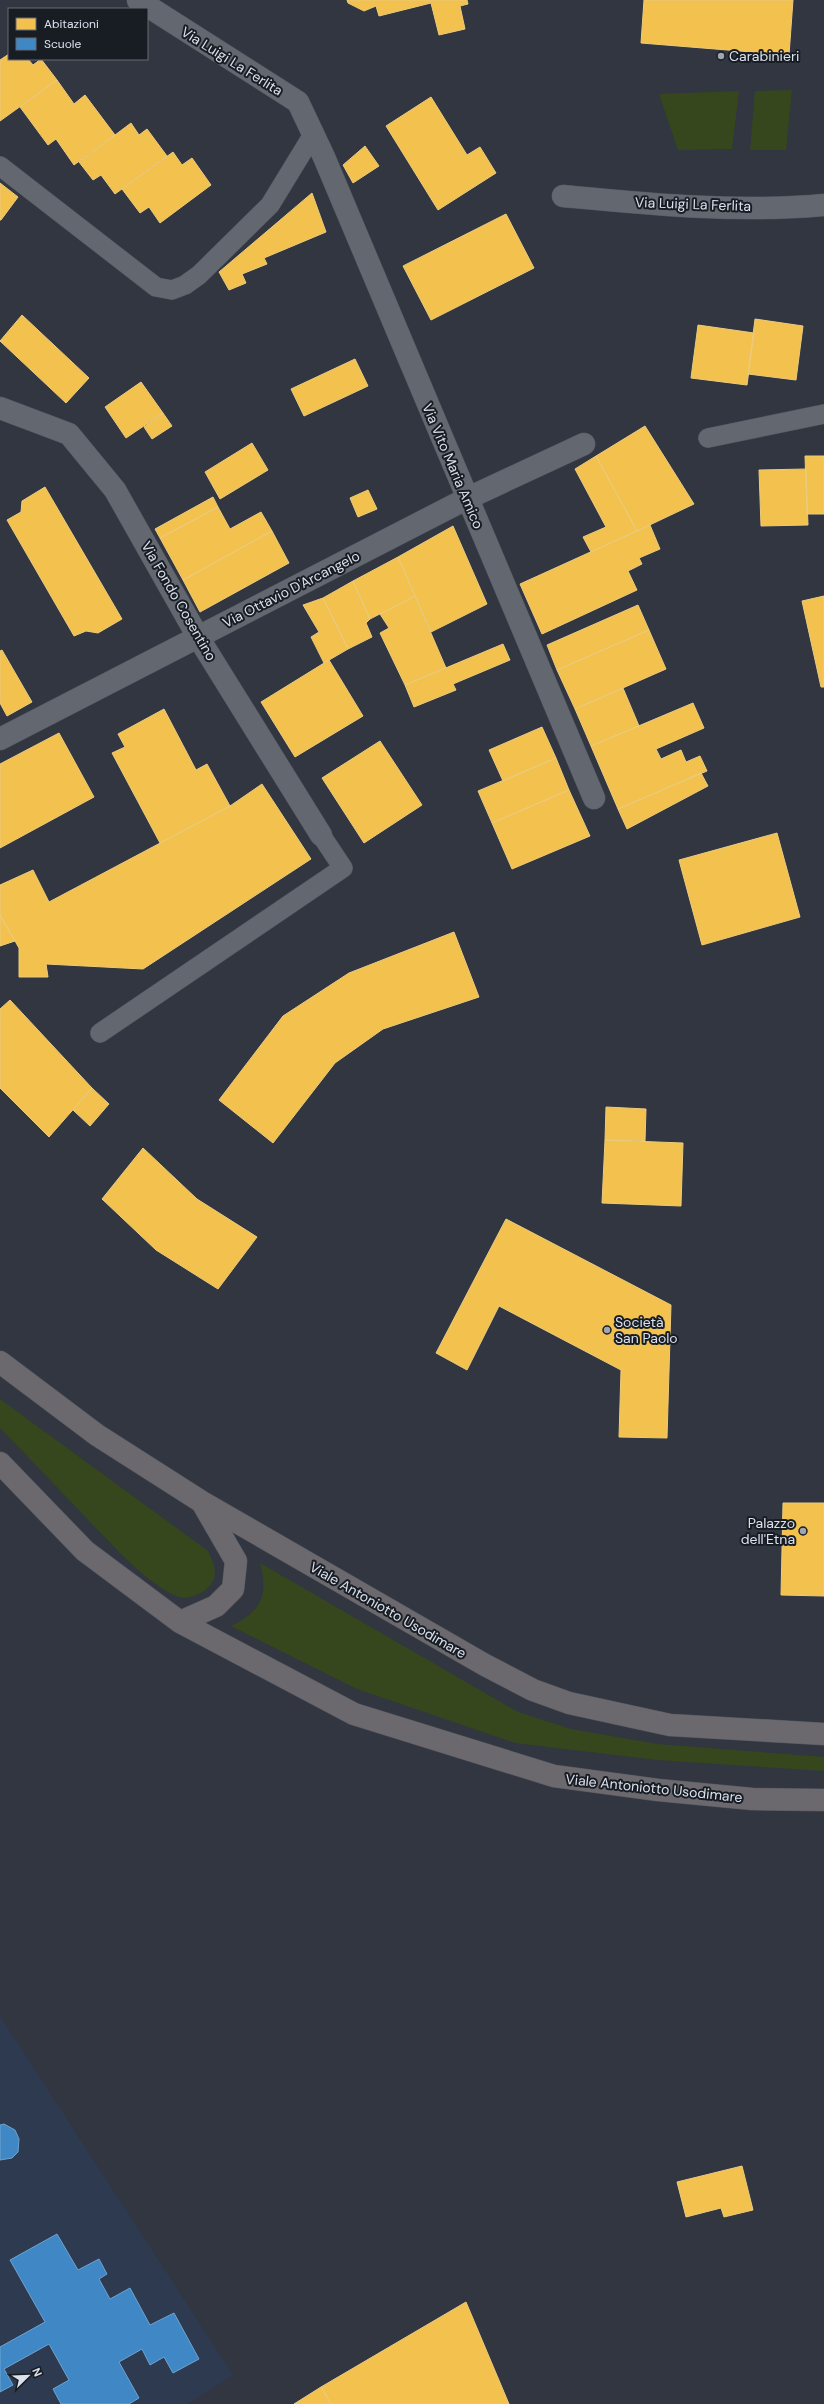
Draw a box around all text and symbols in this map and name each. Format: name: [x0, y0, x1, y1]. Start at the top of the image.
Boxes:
legend: [8, 8, 148, 60]
text: Abitazioni: [44, 16, 99, 32]
street label: Via Luigi La Ferlita: [178, 23, 286, 99]
text: Scuole: [44, 36, 81, 52]
place label: Carabinieri: [729, 47, 799, 65]
marker: Carabinieri: [716, 51, 726, 61]
street label: Via Luigi La Ferlita: [635, 193, 751, 215]
street label: Via Vito Maria Amico: [418, 400, 488, 532]
street label: Via Fondo Cosentino: [137, 538, 221, 664]
street label: Via Ottavio D'Arcangelo: [219, 547, 363, 631]
place label: Società San Paolo: [615, 1313, 678, 1347]
marker: Società San Paolo: [602, 1325, 612, 1335]
place label: Palazzo dell'Etna: [741, 1514, 795, 1548]
marker: Palazzo dell'Etna: [798, 1526, 808, 1536]
street label: Viale Antoniotto Usodimare: [306, 1558, 470, 1662]
street label: Viale Antoniotto Usodimare: [565, 1770, 743, 1806]
north arrow: [8, 2356, 48, 2396]
text: N: [29, 2366, 45, 2379]

